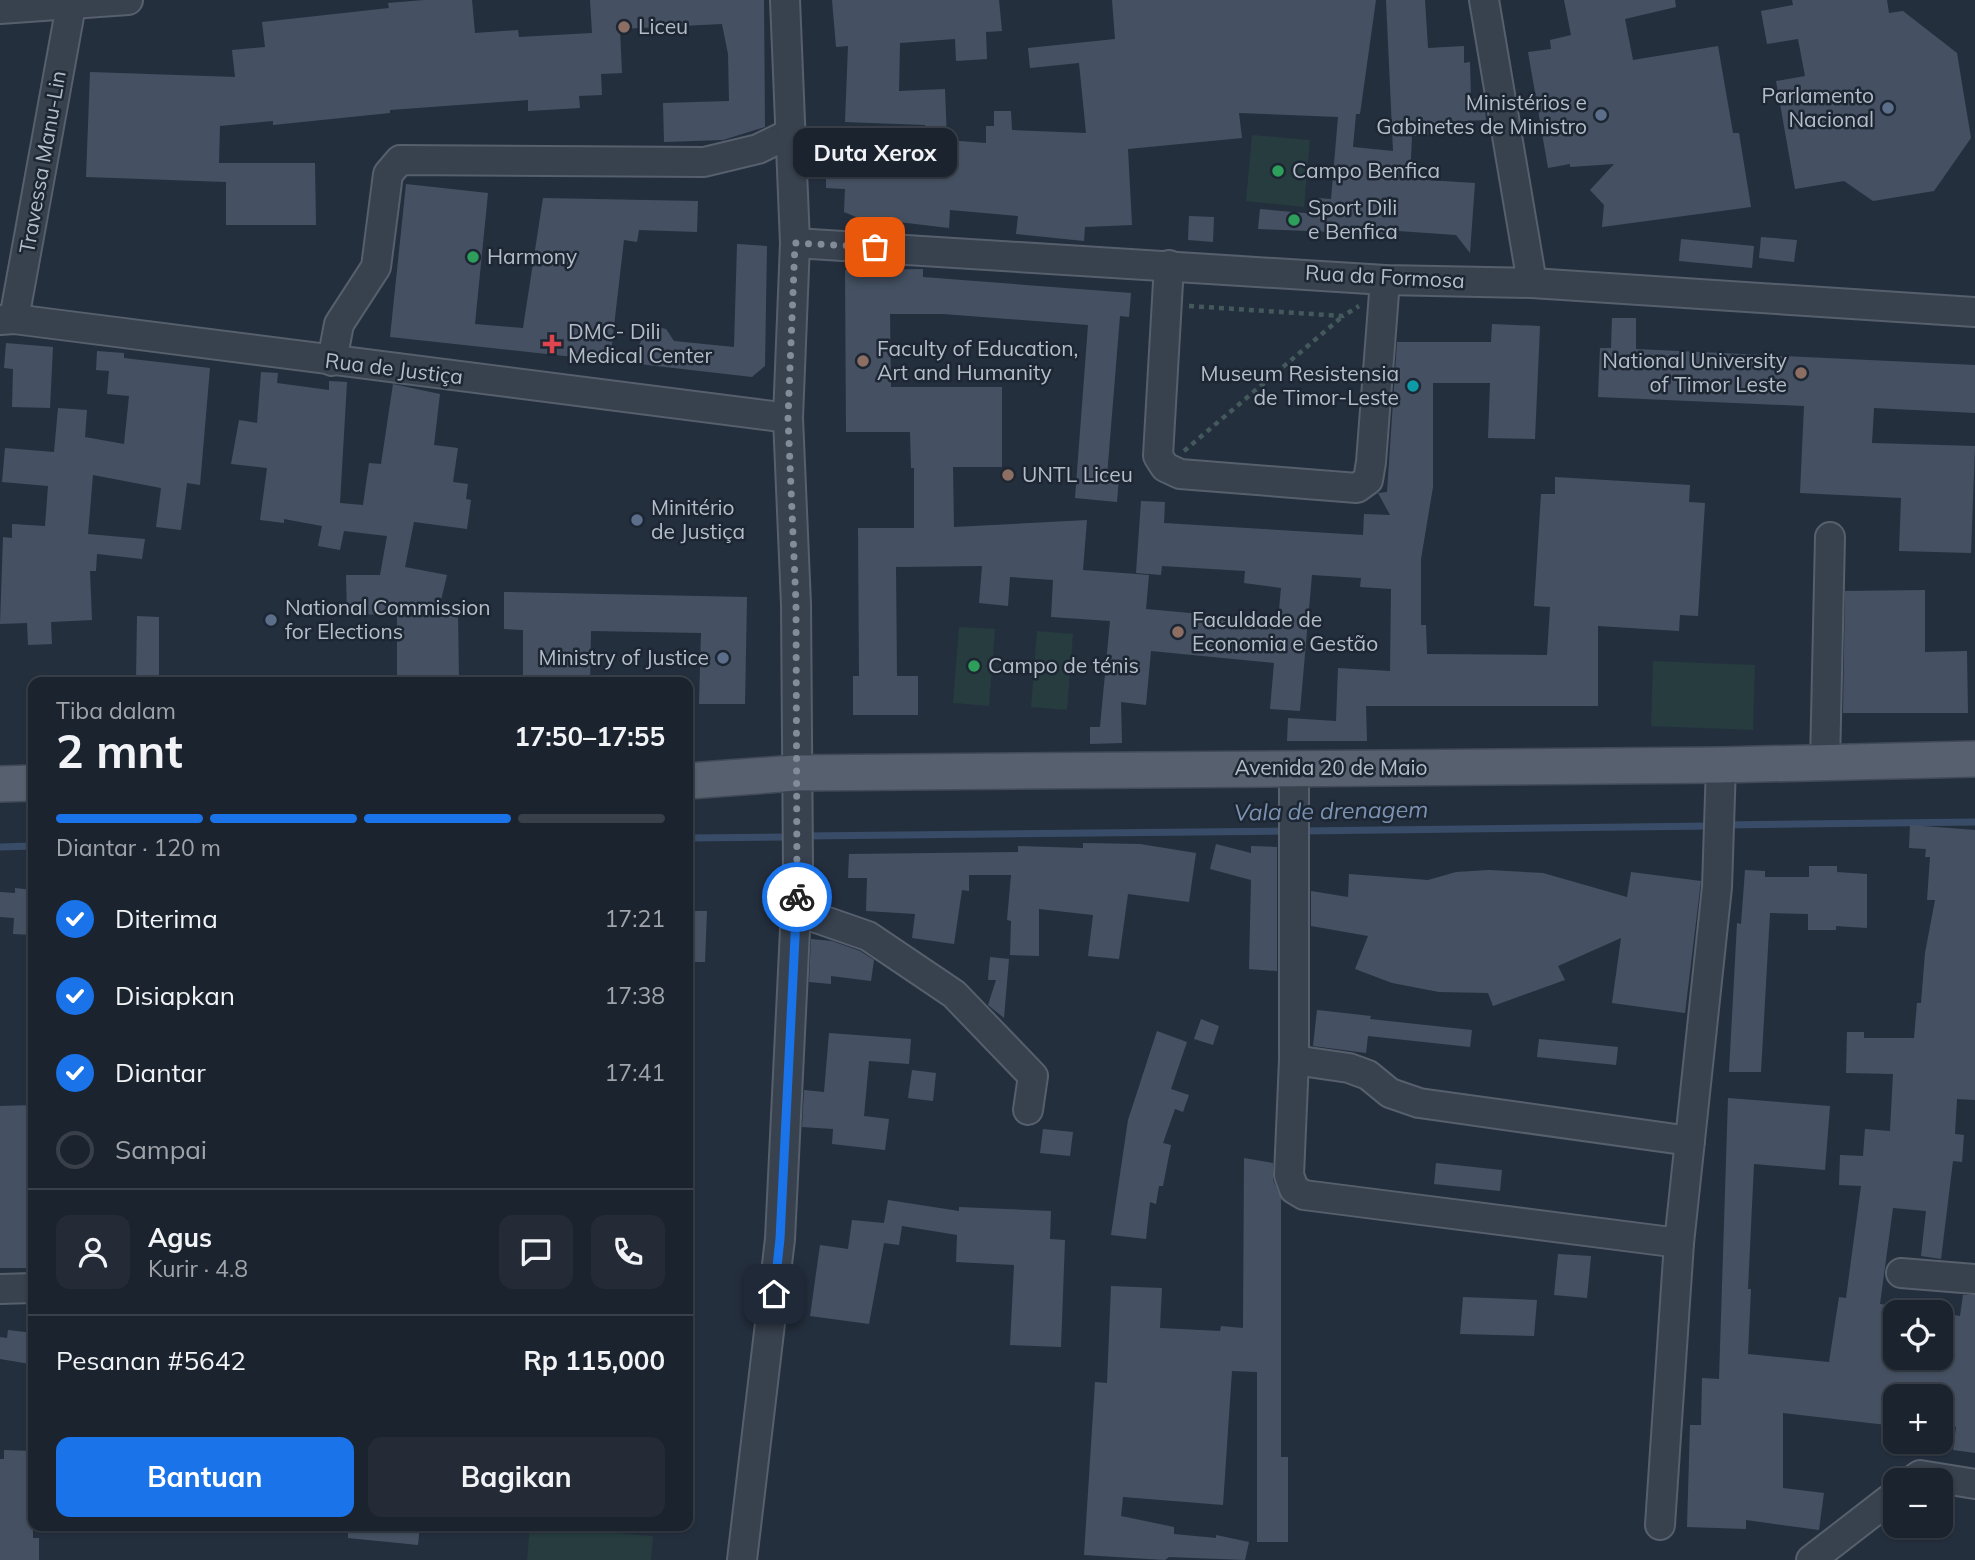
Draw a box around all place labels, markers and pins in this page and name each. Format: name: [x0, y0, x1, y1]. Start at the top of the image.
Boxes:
place label: Liceu: [638, 13, 688, 39]
marker: Liceu: [616, 19, 632, 35]
place label: Parlamento Nacional: [1762, 82, 1874, 132]
place label: Ministérios e Gabinetes de Ministro: [1376, 89, 1587, 139]
marker: Parlamento Nacional: [1880, 100, 1896, 116]
marker: Ministérios e Gabinetes de Ministro: [1593, 107, 1609, 123]
callout: Duta Xerox: [793, 128, 957, 177]
place label: Campo Benfica: [1292, 157, 1440, 183]
marker: Campo Benfica: [1270, 163, 1286, 179]
place label: Sport Dili e Benfica: [1308, 194, 1398, 244]
marker: Sport Dili e Benfica: [1286, 212, 1302, 228]
pin: [845, 217, 905, 277]
place label: Harmony: [487, 243, 577, 269]
marker: Harmony: [465, 249, 481, 265]
place label: DMC- Dili Medical Center: [568, 318, 712, 368]
marker: DMC- Dili Medical Center: [542, 334, 562, 354]
place label: Faculty of Education, Art and Humanity: [877, 335, 1078, 385]
place label: National University of Timor Leste: [1602, 347, 1787, 397]
marker: Faculty of Education, Art and Humanity: [855, 353, 871, 369]
place label: Museum Resistensia de Timor-Leste: [1201, 360, 1399, 410]
marker: National University of Timor Leste: [1793, 365, 1809, 381]
marker: Museum Resistensia de Timor-Leste: [1405, 378, 1421, 394]
place label: UNTL Liceu: [1022, 461, 1133, 487]
marker: UNTL Liceu: [1000, 467, 1016, 483]
place label: Minitério de Justiça: [651, 494, 745, 544]
marker: Minitério de Justiça: [629, 512, 645, 528]
place label: National Commission for Elections: [285, 594, 491, 644]
place label: Faculdade de Economia e Gestão: [1192, 606, 1378, 656]
marker: National Commission for Elections: [263, 612, 279, 628]
marker: Faculdade de Economia e Gestão: [1170, 624, 1186, 640]
place label: Ministry of Justice: [538, 644, 709, 670]
marker: Ministry of Justice: [715, 650, 731, 666]
place label: Campo de ténis: [988, 652, 1139, 678]
marker: Campo de ténis: [966, 658, 982, 674]
pin: [744, 1264, 804, 1324]

